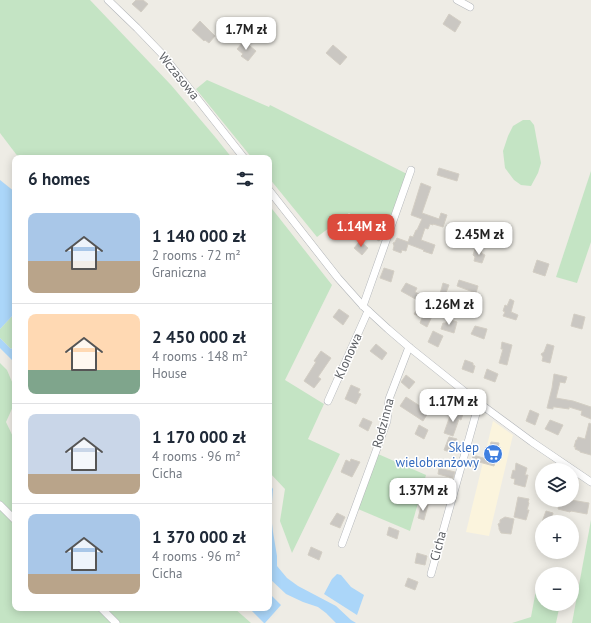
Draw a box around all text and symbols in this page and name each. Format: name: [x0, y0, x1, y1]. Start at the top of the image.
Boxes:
pin: 1.7M zł: [209, 17, 283, 51]
text: 1.7M zł: [225, 21, 267, 38]
street label: Wczasowa: [155, 49, 203, 103]
text: 6 homes: [28, 168, 90, 190]
icon: filters: [234, 168, 256, 190]
pin: 1.14M zł: [320, 214, 402, 248]
text: 1.14M zł: [336, 218, 386, 235]
pin: 2.45M zł: [438, 222, 520, 256]
text: 1 140 000 zł: [152, 225, 246, 247]
text: 2.45M zł: [454, 226, 504, 243]
icon: home: [60, 229, 108, 277]
text: 2 rooms · 72 m²: [152, 247, 241, 264]
text: Graniczna: [152, 264, 206, 281]
pin: 1.26M zł: [408, 292, 490, 326]
text: 1.26M zł: [424, 296, 474, 313]
text: 2 450 000 zł: [152, 326, 246, 348]
icon: home: [60, 330, 108, 378]
street label: Klonowa: [330, 330, 366, 382]
text: 4 rooms · 148 m²: [152, 348, 248, 365]
text: House: [152, 365, 187, 382]
pin: 1.17M zł: [412, 389, 494, 423]
text: 1.17M zł: [428, 393, 478, 410]
street label: Rodzinna: [368, 396, 398, 450]
text: 1 170 000 zł: [152, 426, 246, 448]
icon: home: [60, 430, 108, 478]
place label: Sklep wielobranżowy: [395, 439, 479, 471]
supermarket icon: Sklep wielobranżowy: [482, 443, 504, 465]
text: 4 rooms · 96 m²: [152, 448, 241, 465]
map controls: [535, 463, 579, 611]
button: layers: [535, 463, 579, 507]
text: Cicha: [152, 465, 182, 482]
pin: 1.37M zł: [382, 478, 464, 512]
text: 1.37M zł: [398, 482, 448, 499]
button: +: [535, 515, 579, 559]
text: 1 370 000 zł: [152, 526, 246, 548]
street label: Cicha: [426, 529, 450, 563]
icon: home: [60, 530, 108, 578]
text: 4 rooms · 96 m²: [152, 548, 241, 565]
text: Cicha: [152, 565, 182, 582]
button: −: [535, 567, 579, 611]

